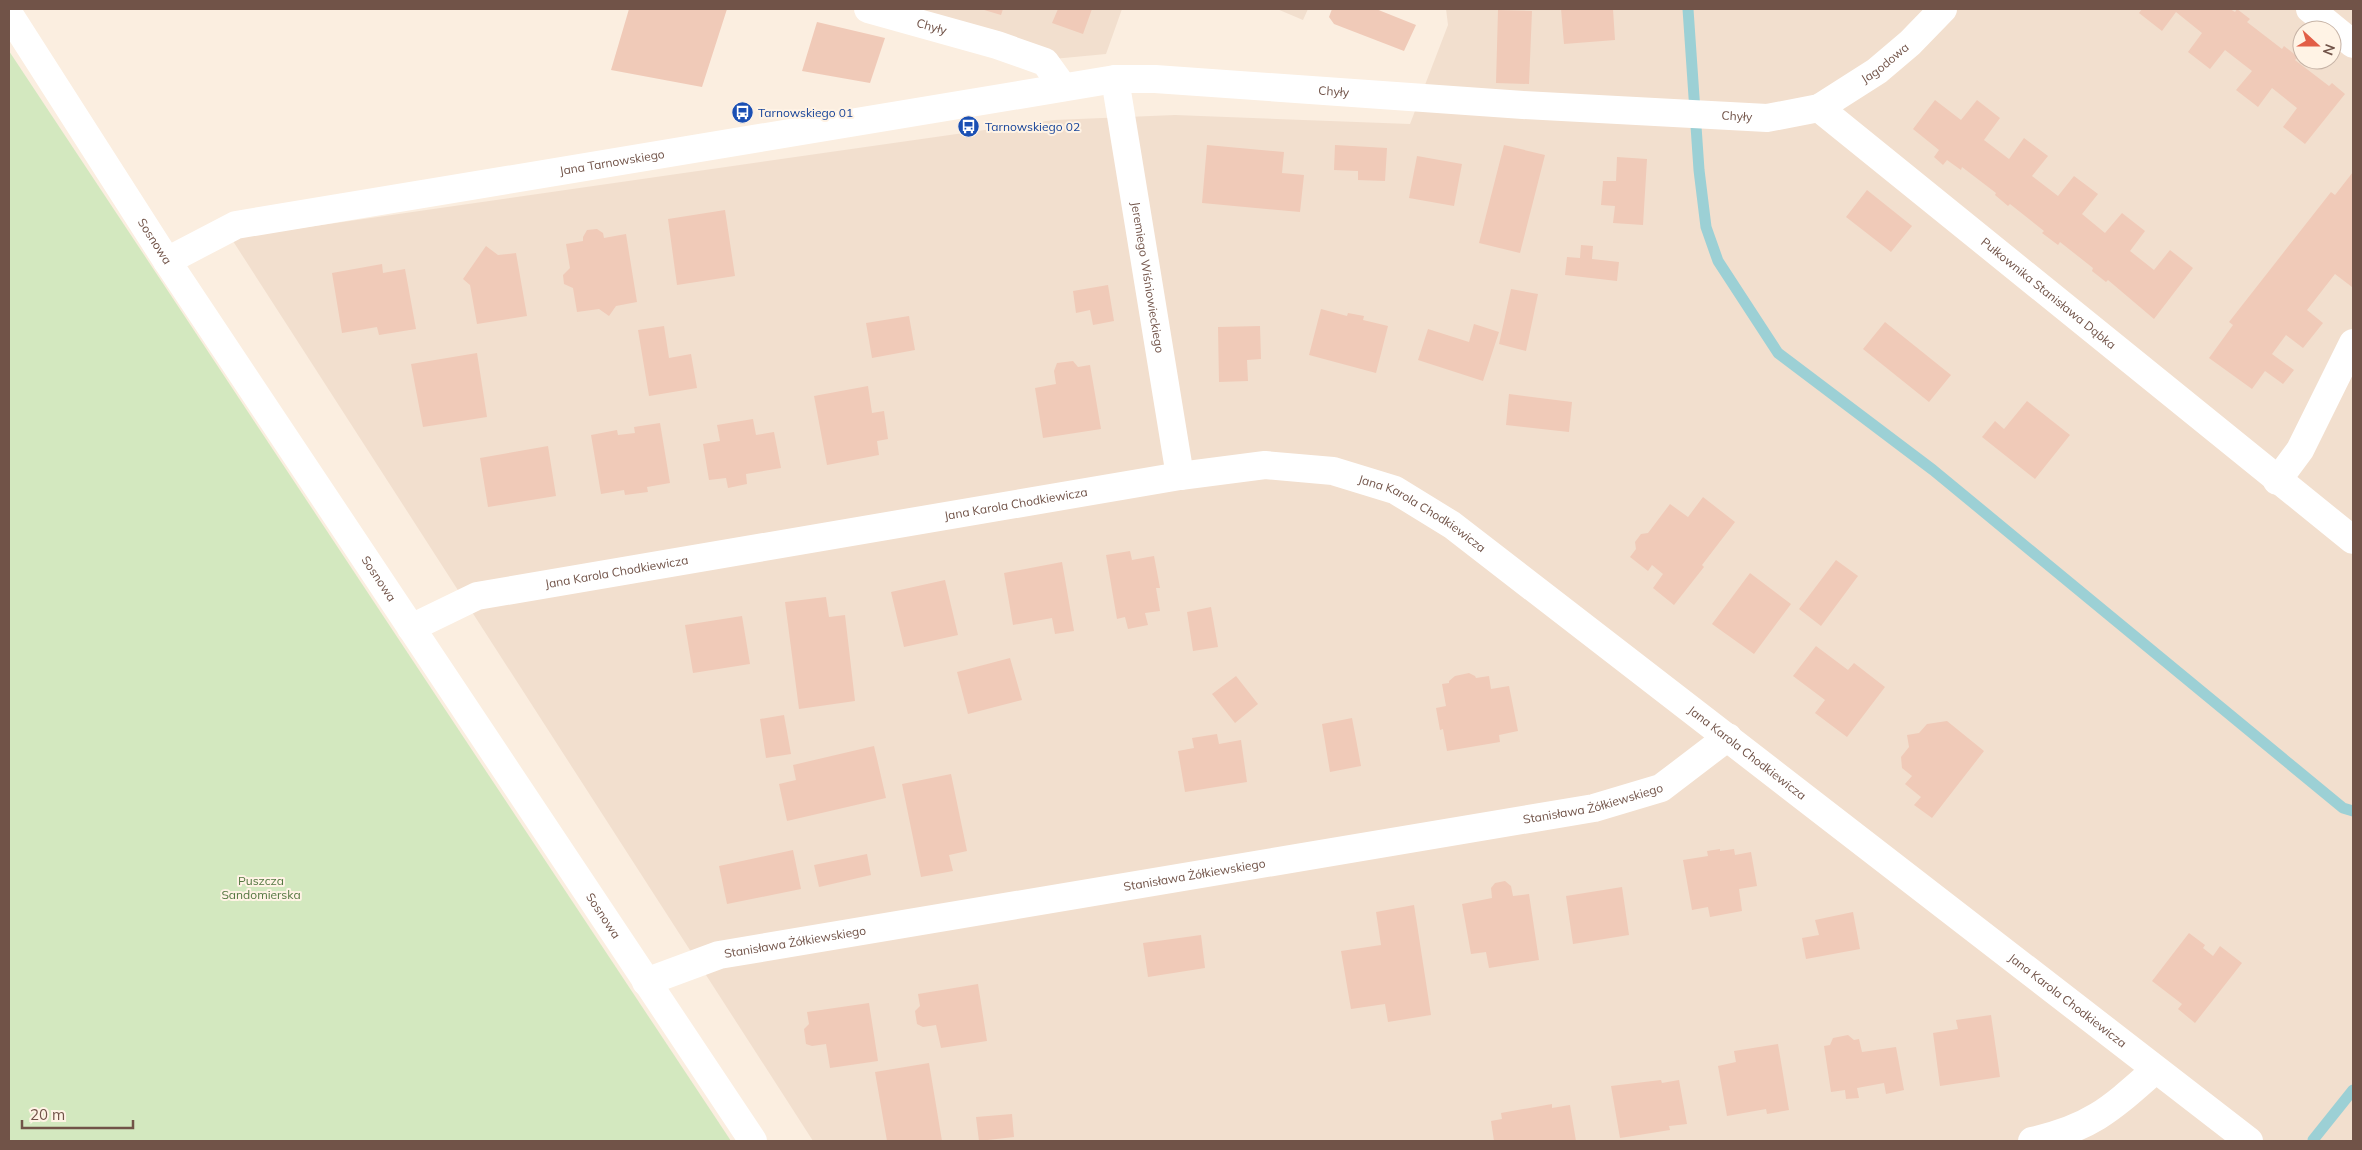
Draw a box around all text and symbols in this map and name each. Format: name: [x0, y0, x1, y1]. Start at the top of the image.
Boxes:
street label: Chyły: [915, 15, 949, 38]
north arrow: [2292, 20, 2342, 70]
street label: Jagodowa: [1858, 39, 1912, 86]
text: N: [2319, 41, 2339, 58]
street label: Chyły: [1318, 83, 1350, 100]
bus stop icon: Tarnowskiego 01: [730, 101, 754, 125]
place label: Tarnowskiego 01: [758, 105, 853, 120]
street label: Chyły: [1721, 108, 1753, 124]
bus stop icon: Tarnowskiego 02: [957, 115, 981, 139]
place label: Tarnowskiego 02: [985, 119, 1080, 134]
street label: Jana Tarnowskiego: [558, 146, 666, 178]
street label: Jeremiego Wiśniowieckiego: [1128, 201, 1168, 354]
street label: Sosnowa: [135, 215, 175, 267]
street label: Pułkownika Stanisława Dąbka: [1978, 234, 2119, 352]
street label: Jana Karola Chodkiewicza: [1357, 471, 1489, 555]
street label: Jana Karola Chodkiewicza: [943, 484, 1089, 523]
street label: Jana Karola Chodkiewicza: [544, 552, 689, 591]
street label: Sosnowa: [358, 553, 400, 604]
street label: Jana Karola Chodkiewicza: [1685, 702, 1809, 803]
street label: Stanisława Żółkiewskiego: [1522, 780, 1665, 827]
street label: Stanisława Żółkiewskiego: [1122, 855, 1267, 894]
park label: Puszcza Sandomierska: [221, 873, 301, 902]
street label: Sosnowa: [583, 890, 624, 941]
street label: Stanisława Żółkiewskiego: [723, 922, 867, 961]
street label: Jana Karola Chodkiewicza: [2006, 950, 2130, 1051]
scale bar: [22, 1098, 134, 1130]
text: 20 m: [30, 1105, 65, 1124]

